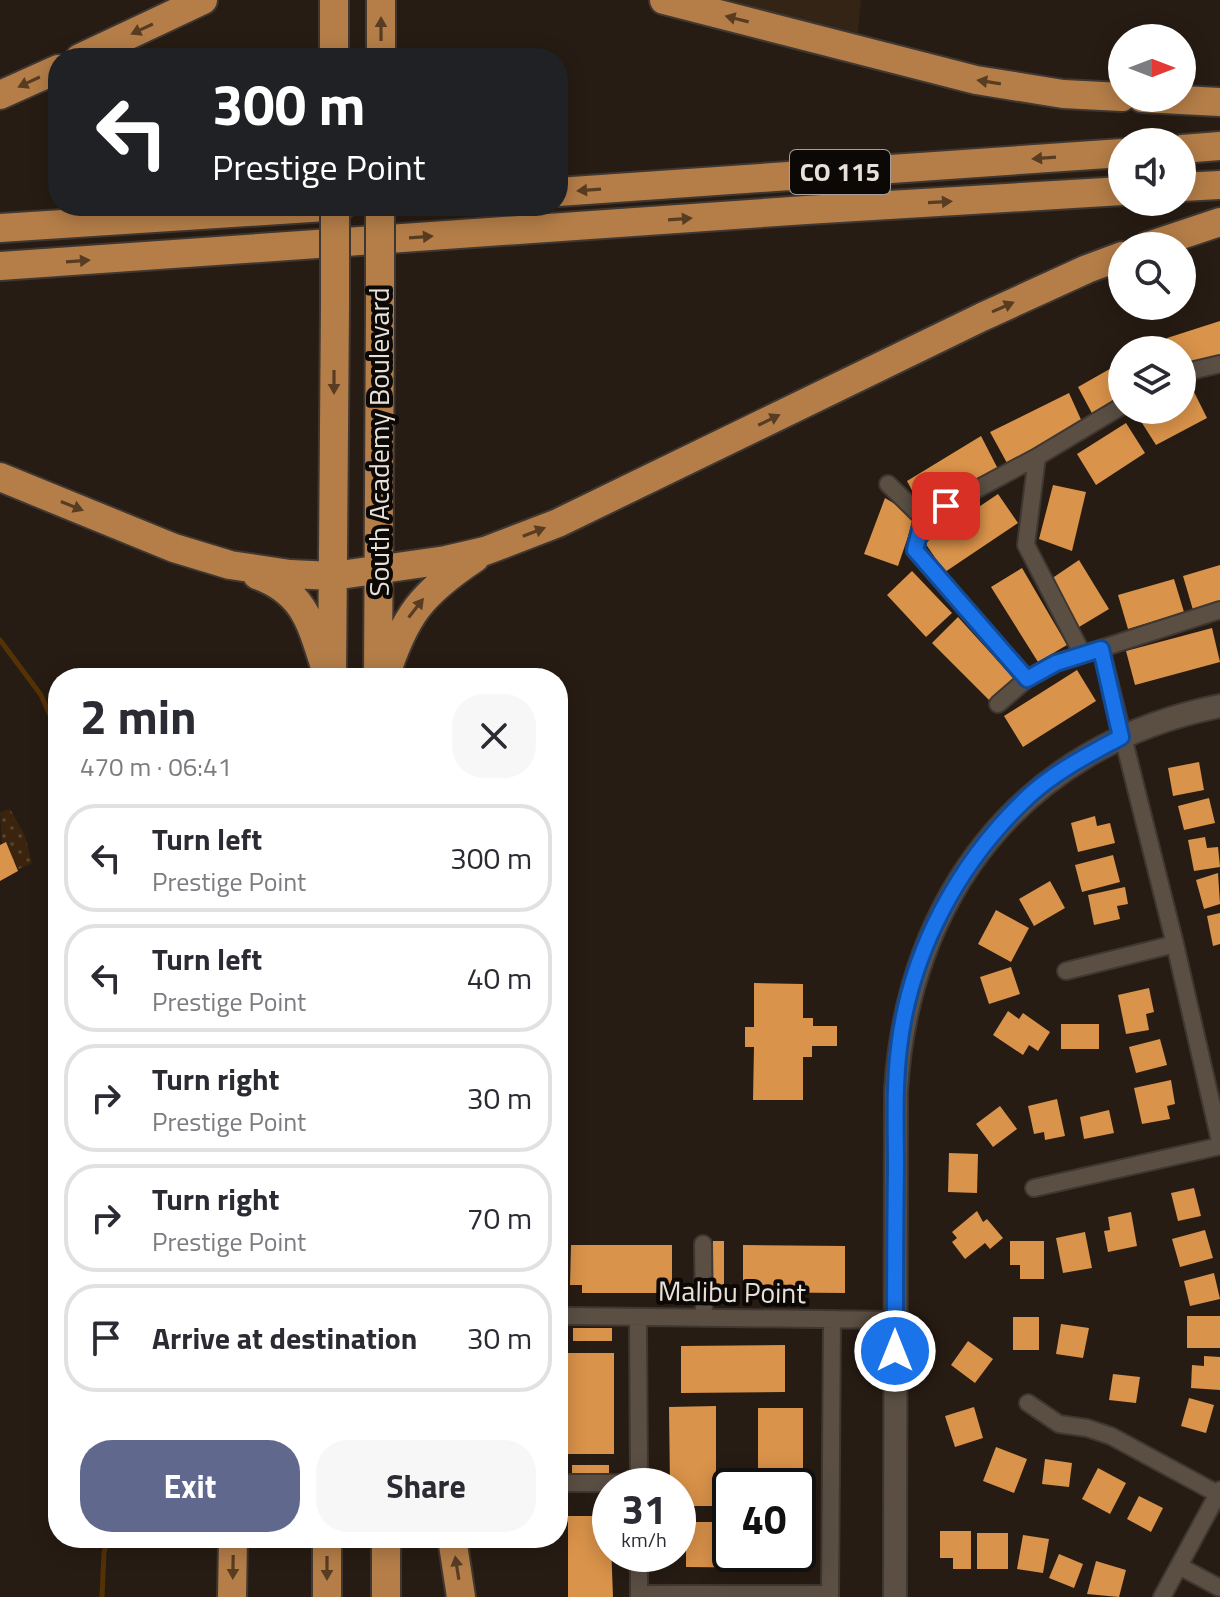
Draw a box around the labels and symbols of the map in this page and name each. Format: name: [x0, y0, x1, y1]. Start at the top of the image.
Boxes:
one-way arrow: [724, 12, 749, 25]
one-way arrow: [375, 16, 387, 41]
one-way arrow: [130, 22, 153, 36]
north arrow: [1108, 24, 1196, 112]
one-way arrow: [17, 75, 41, 89]
one-way arrow: [976, 75, 1001, 88]
road number: CO 115: [790, 150, 890, 194]
one-way arrow: [1031, 152, 1056, 165]
one-way arrow: [576, 184, 601, 197]
one-way arrow: [928, 195, 953, 208]
one-way arrow: [668, 212, 693, 225]
one-way arrow: [409, 230, 434, 243]
one-way arrow: [66, 254, 91, 267]
street label: South Academy Boulevard: [357, 287, 400, 597]
one-way arrow: [991, 300, 1014, 314]
one-way arrow: [328, 370, 340, 395]
one-way arrow: [757, 413, 780, 427]
pin: [912, 472, 980, 540]
one-way arrow: [60, 500, 84, 513]
one-way arrow: [522, 525, 546, 538]
one-way arrow: [408, 598, 424, 618]
street label: Malibu Point: [658, 1269, 807, 1314]
position arrow: [853, 1309, 937, 1393]
speed limit sign: 40: [712, 1468, 816, 1572]
one-way arrow: [227, 1555, 239, 1581]
one-way arrow: [321, 1555, 333, 1581]
one-way arrow: [450, 1555, 463, 1580]

